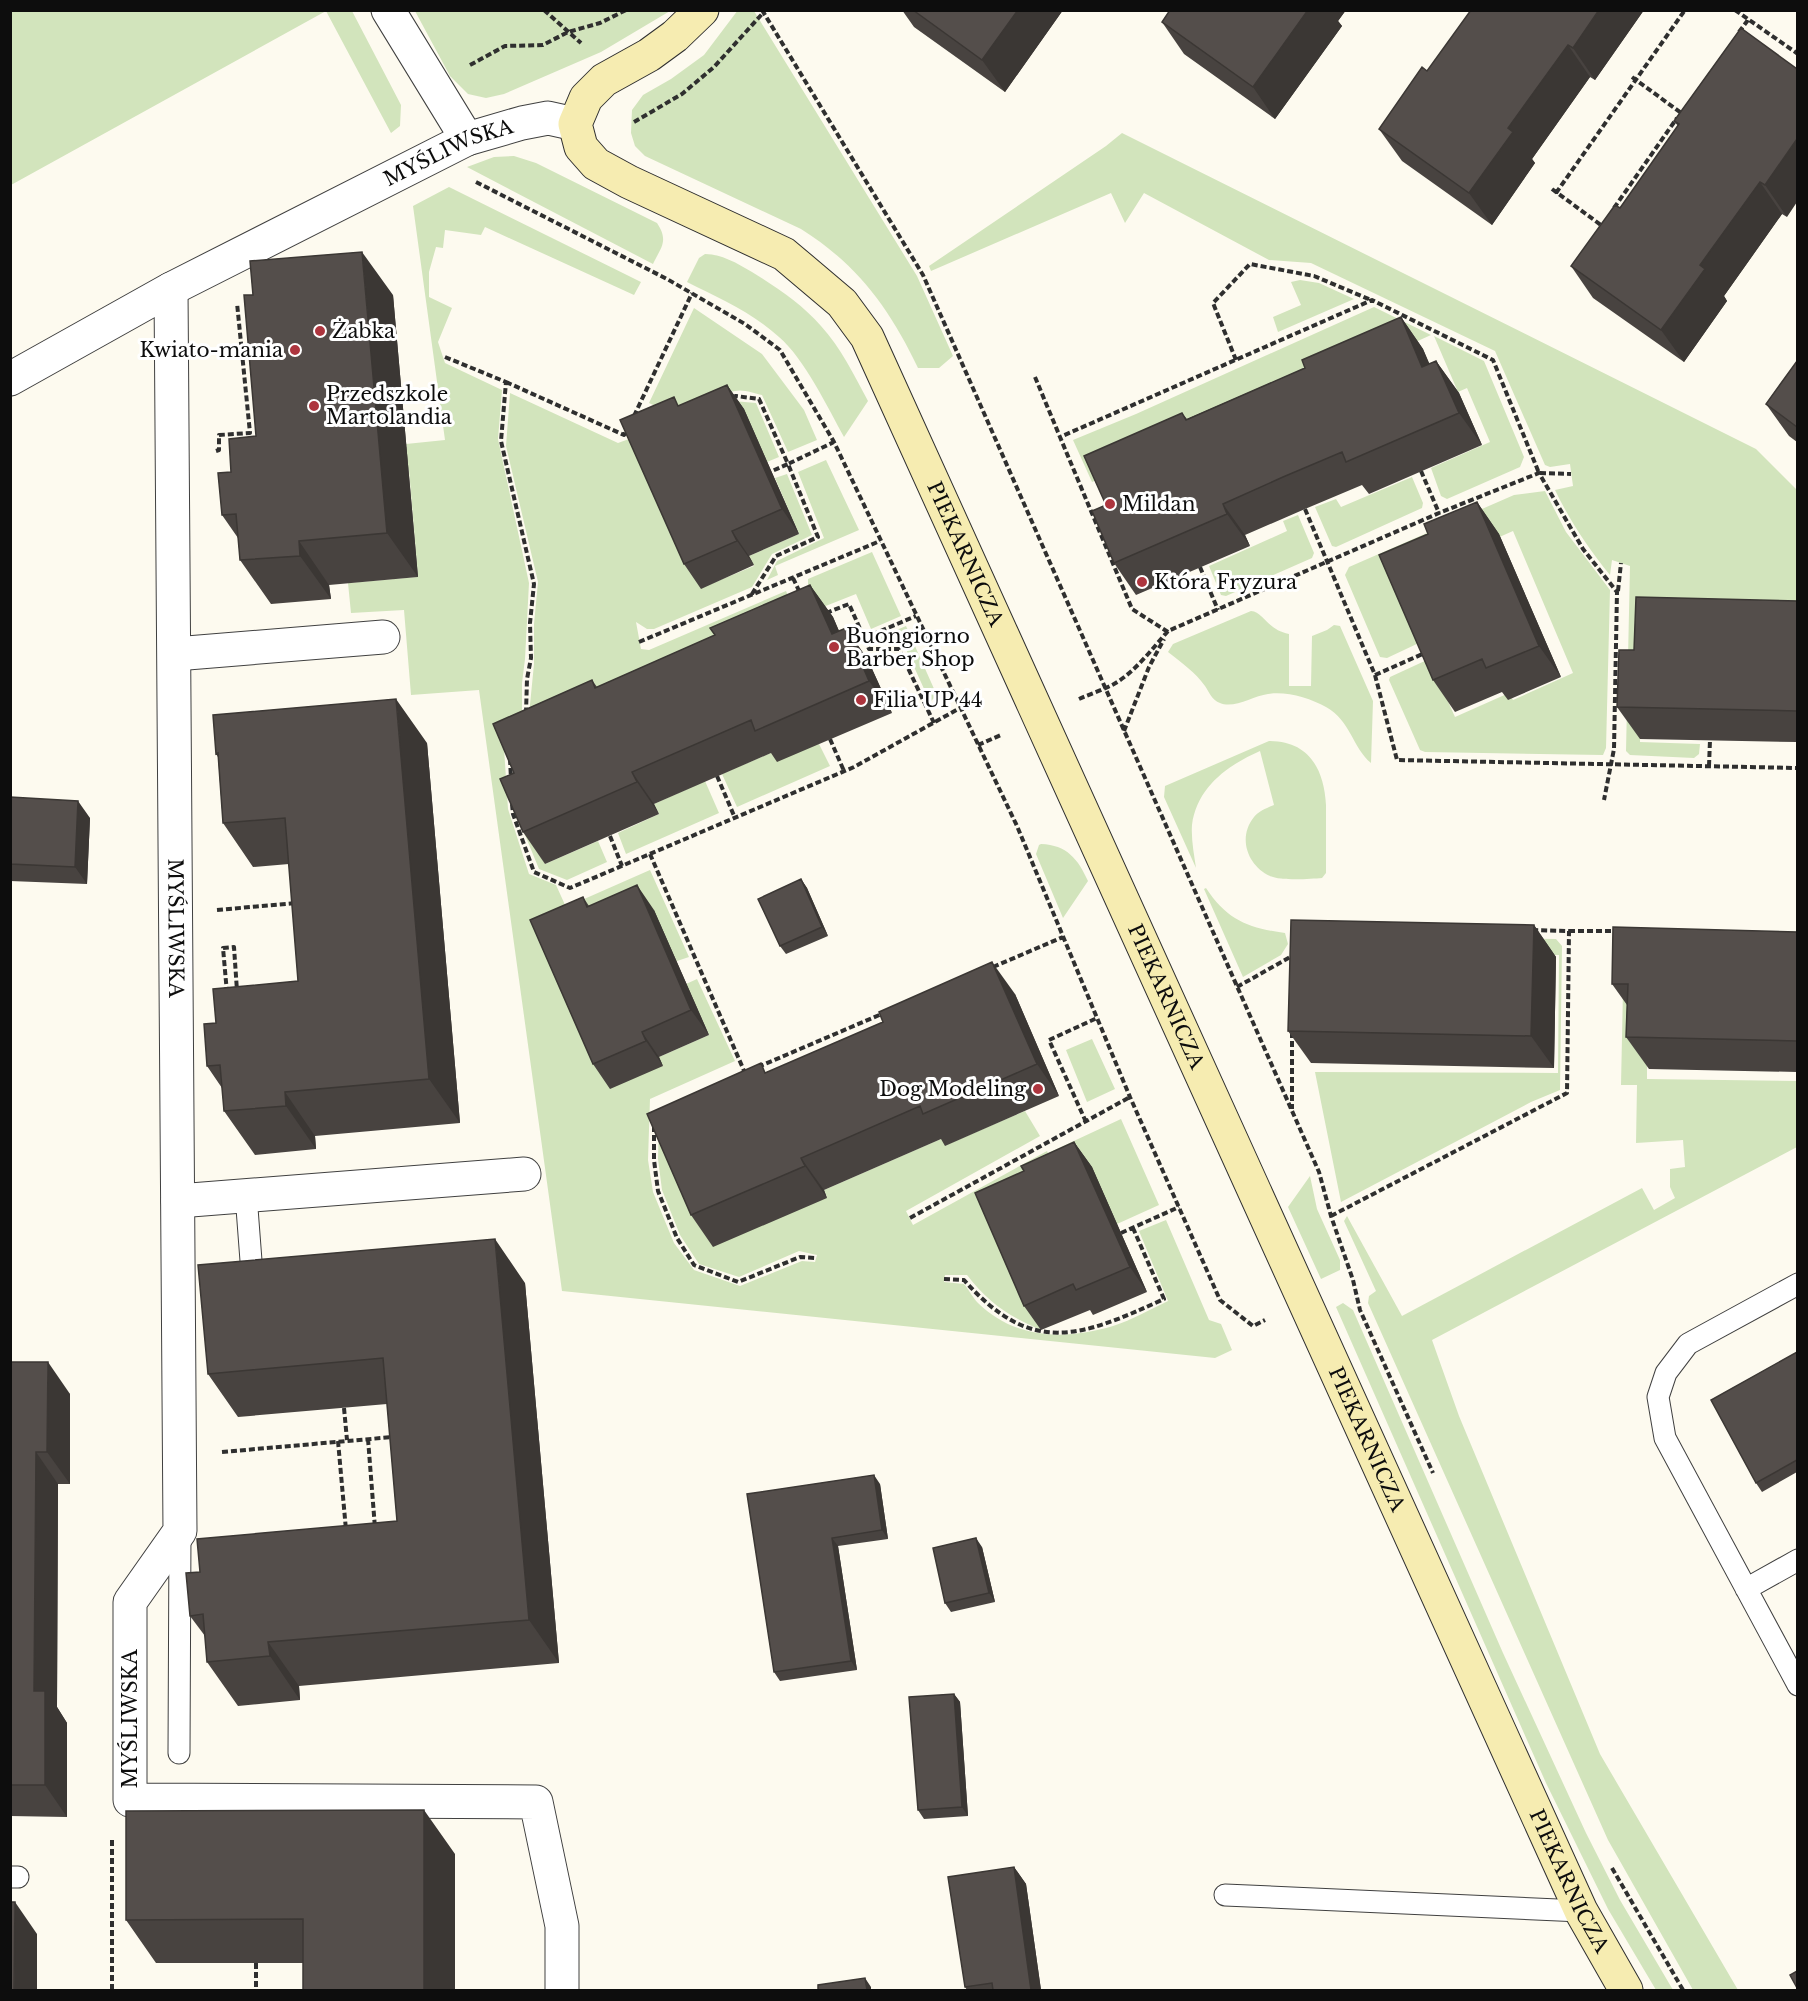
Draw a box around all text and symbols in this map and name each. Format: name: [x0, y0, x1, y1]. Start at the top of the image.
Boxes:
street label: MYŚLIWSKA: [380, 114, 516, 191]
place label: Żabka: [332, 318, 396, 343]
marker: Żabka: [313, 324, 327, 338]
place label: Kwiato-mania: [140, 338, 284, 362]
marker: Kwiato-mania: [288, 343, 302, 357]
place label: Przedszkole Martolandia: [326, 382, 453, 429]
marker: Przedszkole Martolandia: [307, 399, 321, 413]
street label: PIEKARNICZA: [922, 478, 1009, 631]
place label: Mildan: [1122, 492, 1196, 516]
marker: Mildan: [1103, 497, 1117, 511]
place label: Która Fryzura: [1154, 570, 1298, 594]
marker: Która Fryzura: [1135, 575, 1149, 589]
place label: Buongiorno Barber Shop: [846, 624, 975, 671]
marker: Buongiorno Barber Shop: [827, 640, 841, 654]
place label: Filia UP 44: [873, 688, 983, 712]
marker: Filia UP 44: [854, 693, 868, 707]
street label: MYŚLIWSKA: [163, 858, 188, 998]
street label: PIEKARNICZA: [1123, 920, 1210, 1073]
place label: Dog Modeling: [879, 1077, 1027, 1101]
marker: Dog Modeling: [1031, 1082, 1045, 1096]
street label: PIEKARNICZA: [1324, 1363, 1410, 1516]
street label: MYŚLIWSKA: [117, 1649, 142, 1789]
street label: PIEKARNICZA: [1524, 1805, 1614, 1957]

